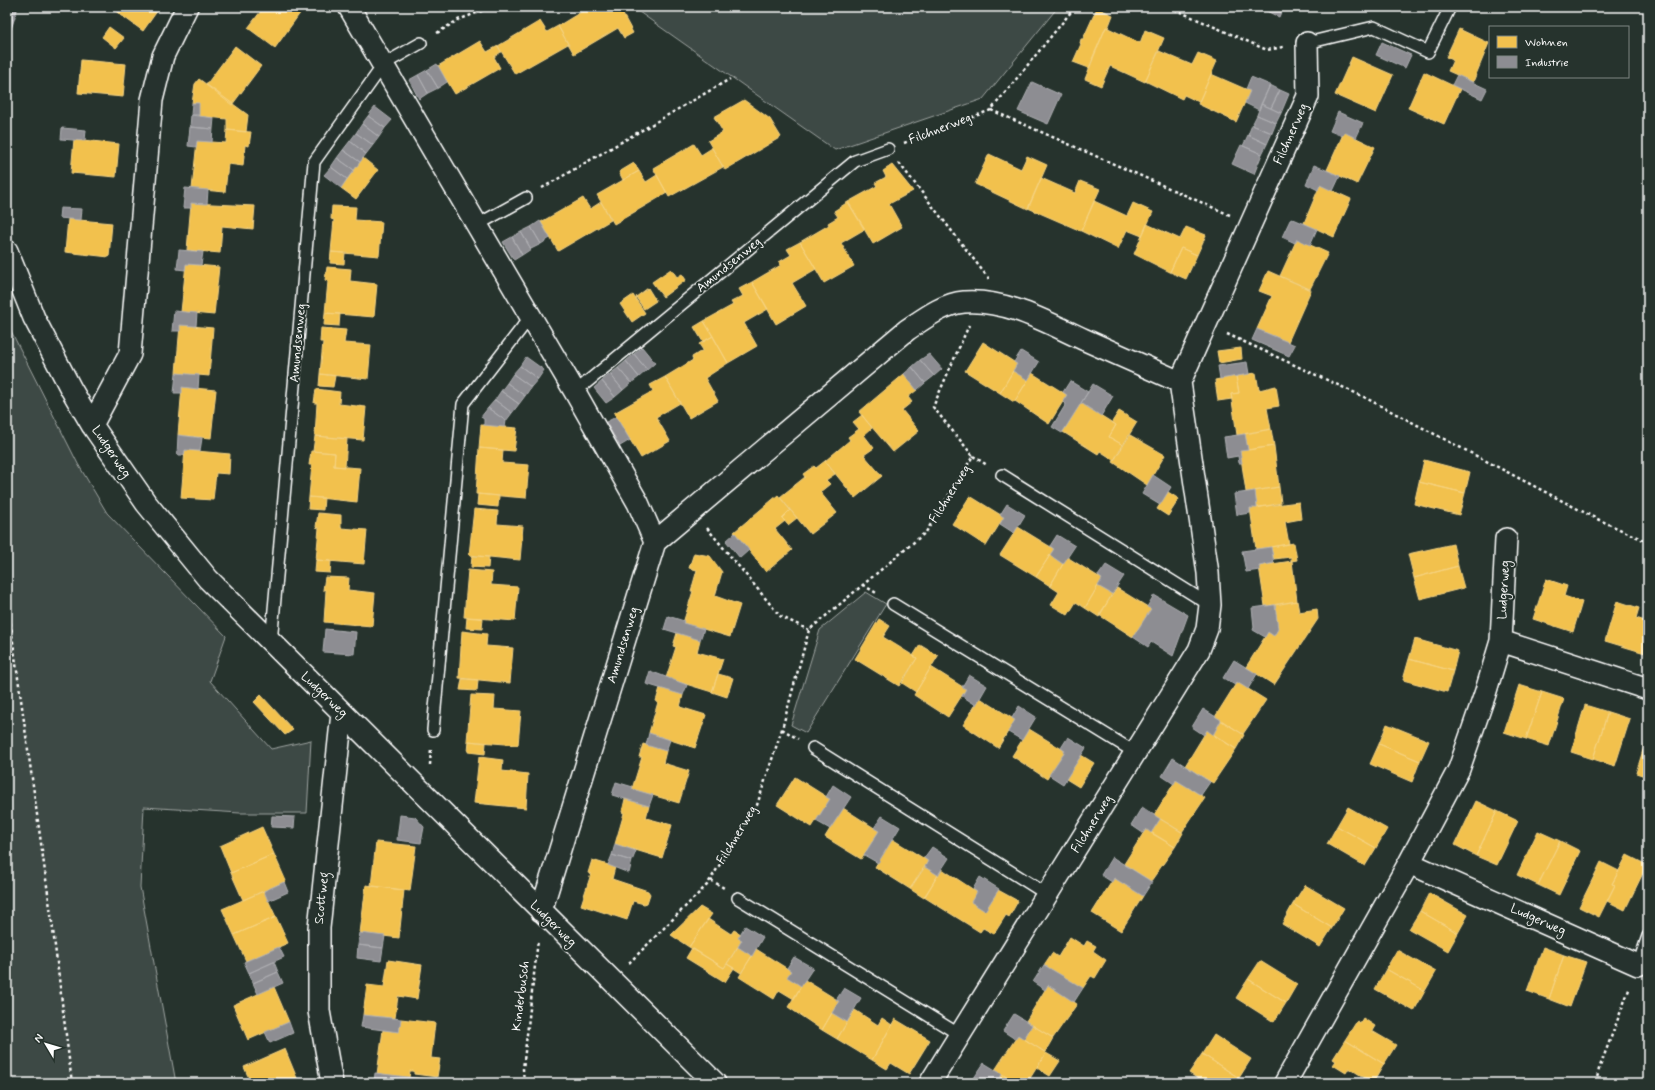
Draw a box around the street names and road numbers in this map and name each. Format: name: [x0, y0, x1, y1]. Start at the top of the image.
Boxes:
street label: Filchnerweg: [1270, 100, 1312, 168]
street label: Filchnerweg: [906, 109, 974, 149]
street label: Amundsenweg: [693, 233, 765, 297]
street label: Amundsenweg: [286, 303, 310, 383]
street label: Ludgerweg: [87, 423, 135, 482]
street label: Filchnerweg: [925, 462, 975, 526]
street label: Ludgerweg: [1494, 560, 1515, 620]
street label: Amundsenweg: [603, 605, 643, 685]
street label: Ludgerweg: [296, 668, 351, 723]
street label: Filchnerweg: [1067, 792, 1117, 856]
street label: Filchnerweg: [713, 802, 761, 868]
street label: Scottweg: [311, 871, 335, 925]
street label: Ludgerweg: [525, 897, 580, 952]
street label: Ludgerweg: [1507, 900, 1569, 941]
street label: Kinderbusch: [508, 960, 534, 1032]

